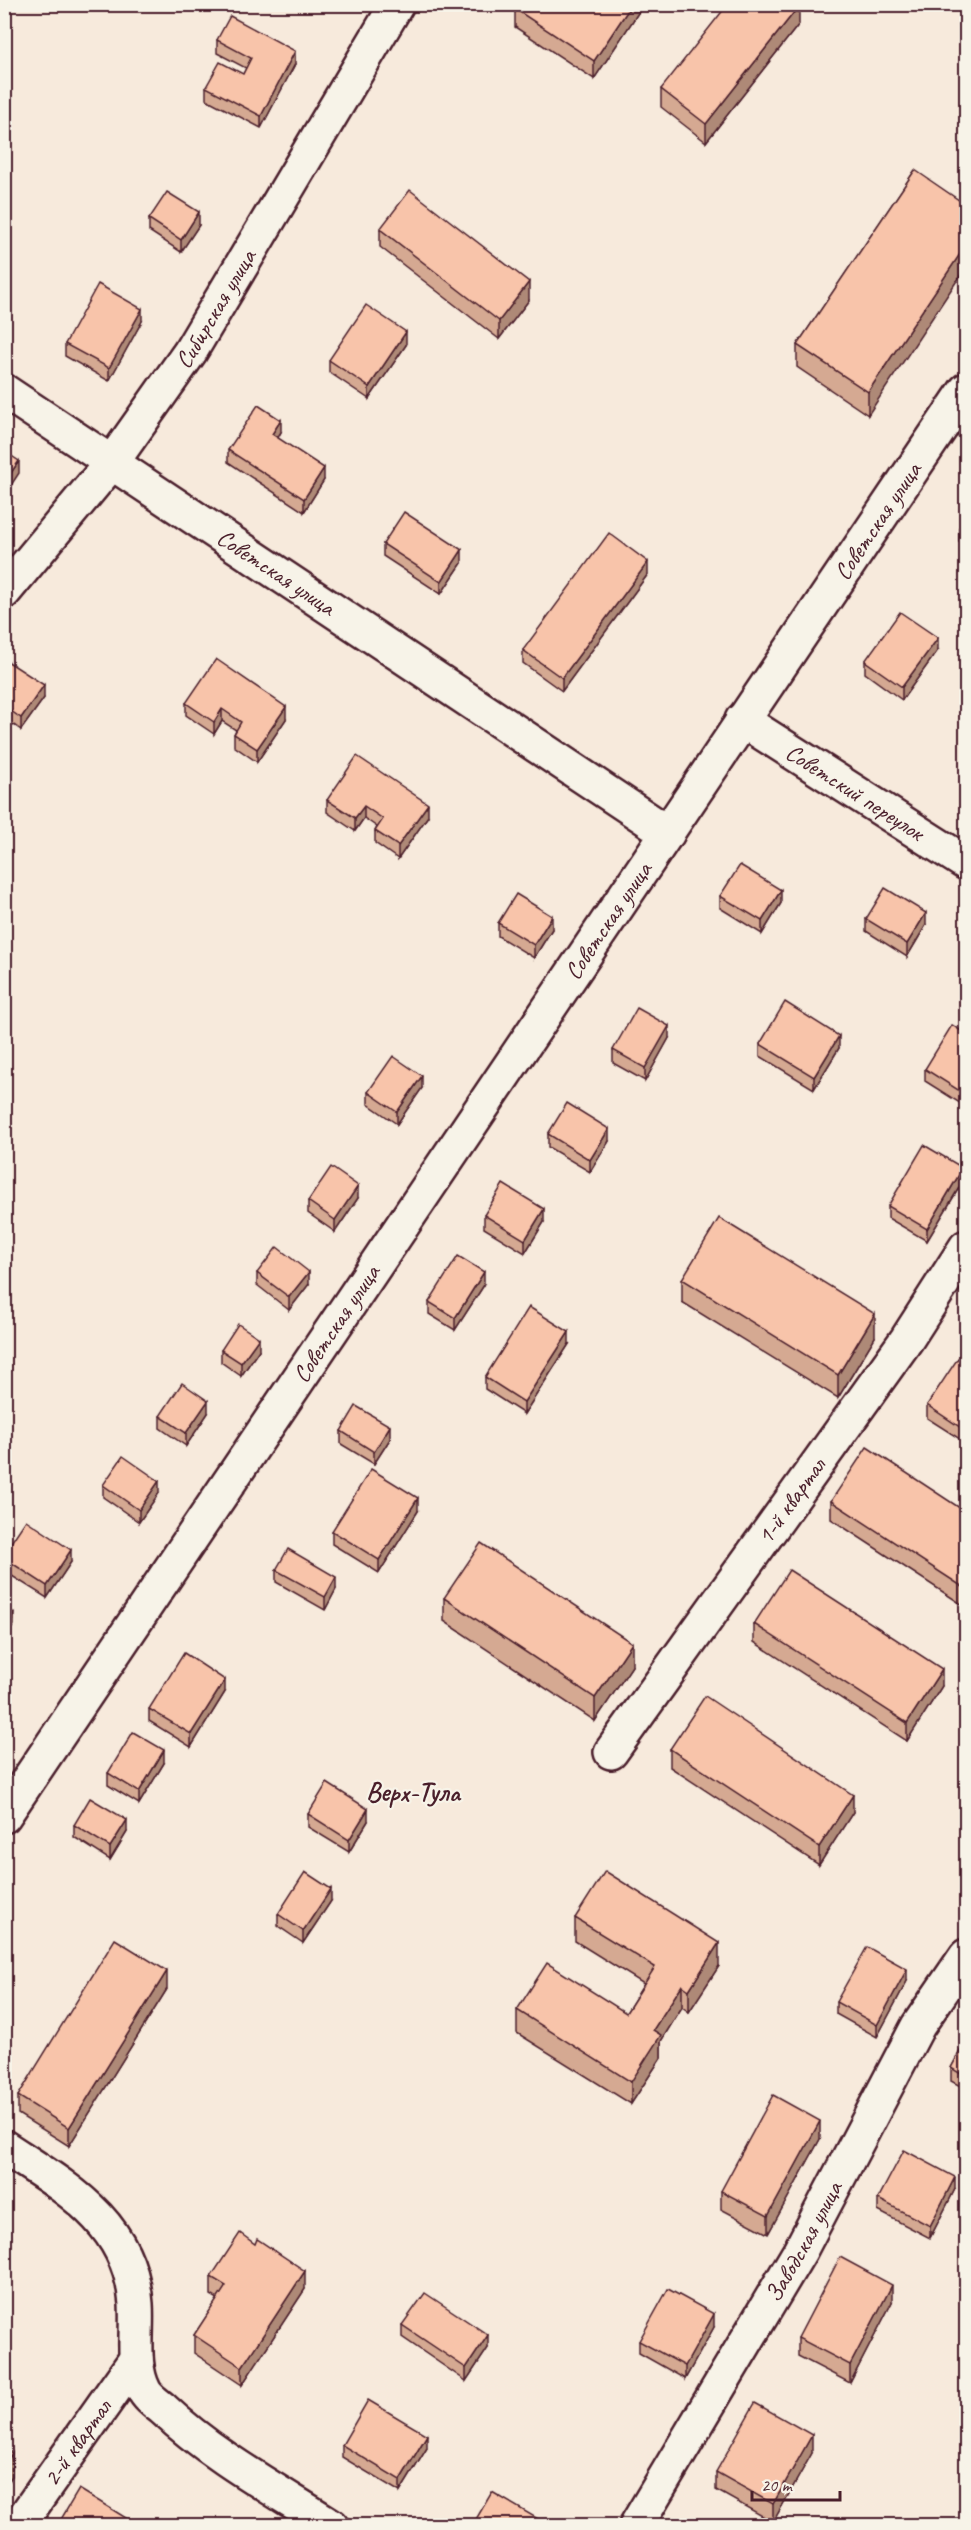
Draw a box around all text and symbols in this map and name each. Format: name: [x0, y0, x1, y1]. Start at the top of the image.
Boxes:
street label: Сибирская улица: [168, 243, 263, 374]
street label: Советская улица: [827, 455, 929, 586]
street label: Советская улица: [211, 522, 342, 623]
street label: Советский переулок: [780, 737, 931, 848]
street label: Советская улица: [558, 855, 659, 985]
street label: Советская улица: [286, 1258, 387, 1388]
street label: 1-й квартал: [750, 1450, 833, 1550]
district label: Верх-Тула: [366, 1775, 462, 1809]
street label: Заводская улица: [758, 2175, 849, 2307]
street label: 2-й квартал: [36, 2392, 119, 2492]
scale bar: [752, 2464, 840, 2502]
text: 20 m: [761, 2474, 794, 2496]

